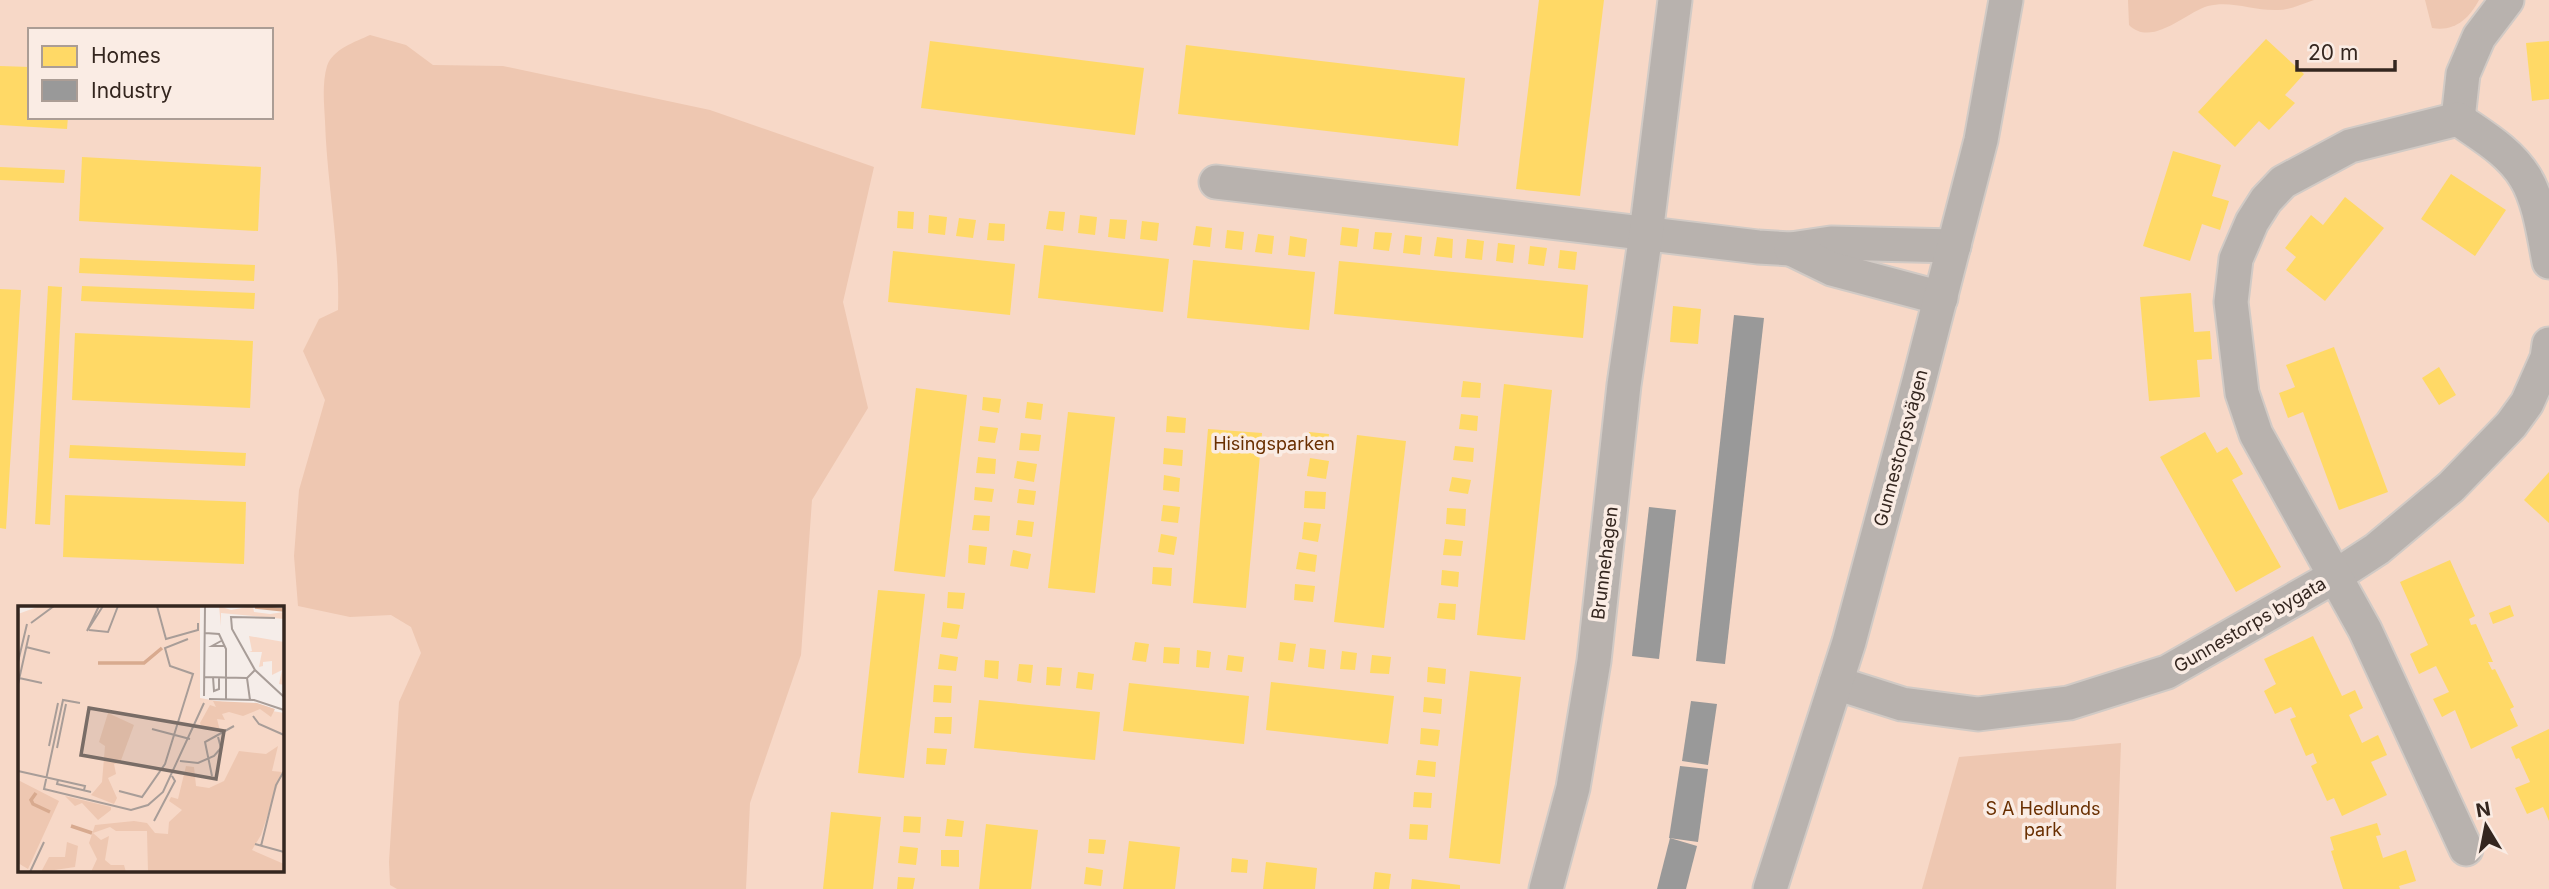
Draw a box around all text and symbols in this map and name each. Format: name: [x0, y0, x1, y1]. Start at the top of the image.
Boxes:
legend: [28, 28, 273, 119]
scale bar: [2297, 28, 2395, 72]
text: 20 m: [2308, 40, 2358, 65]
text: Homes: [91, 43, 161, 68]
text: Industry: [91, 78, 173, 103]
street label: Gunnestorpsvägen: [1869, 367, 1932, 529]
park label: Hisingsparken: [1213, 433, 1335, 454]
street label: Brunnehagen: [1587, 505, 1622, 621]
street label: Gunnestorps bygata: [2170, 572, 2330, 677]
inset map: [18, 606, 284, 872]
north arrow: [2451, 791, 2521, 861]
text: N: [2474, 797, 2492, 822]
park label: S A Hedlunds park: [1985, 798, 2101, 840]

